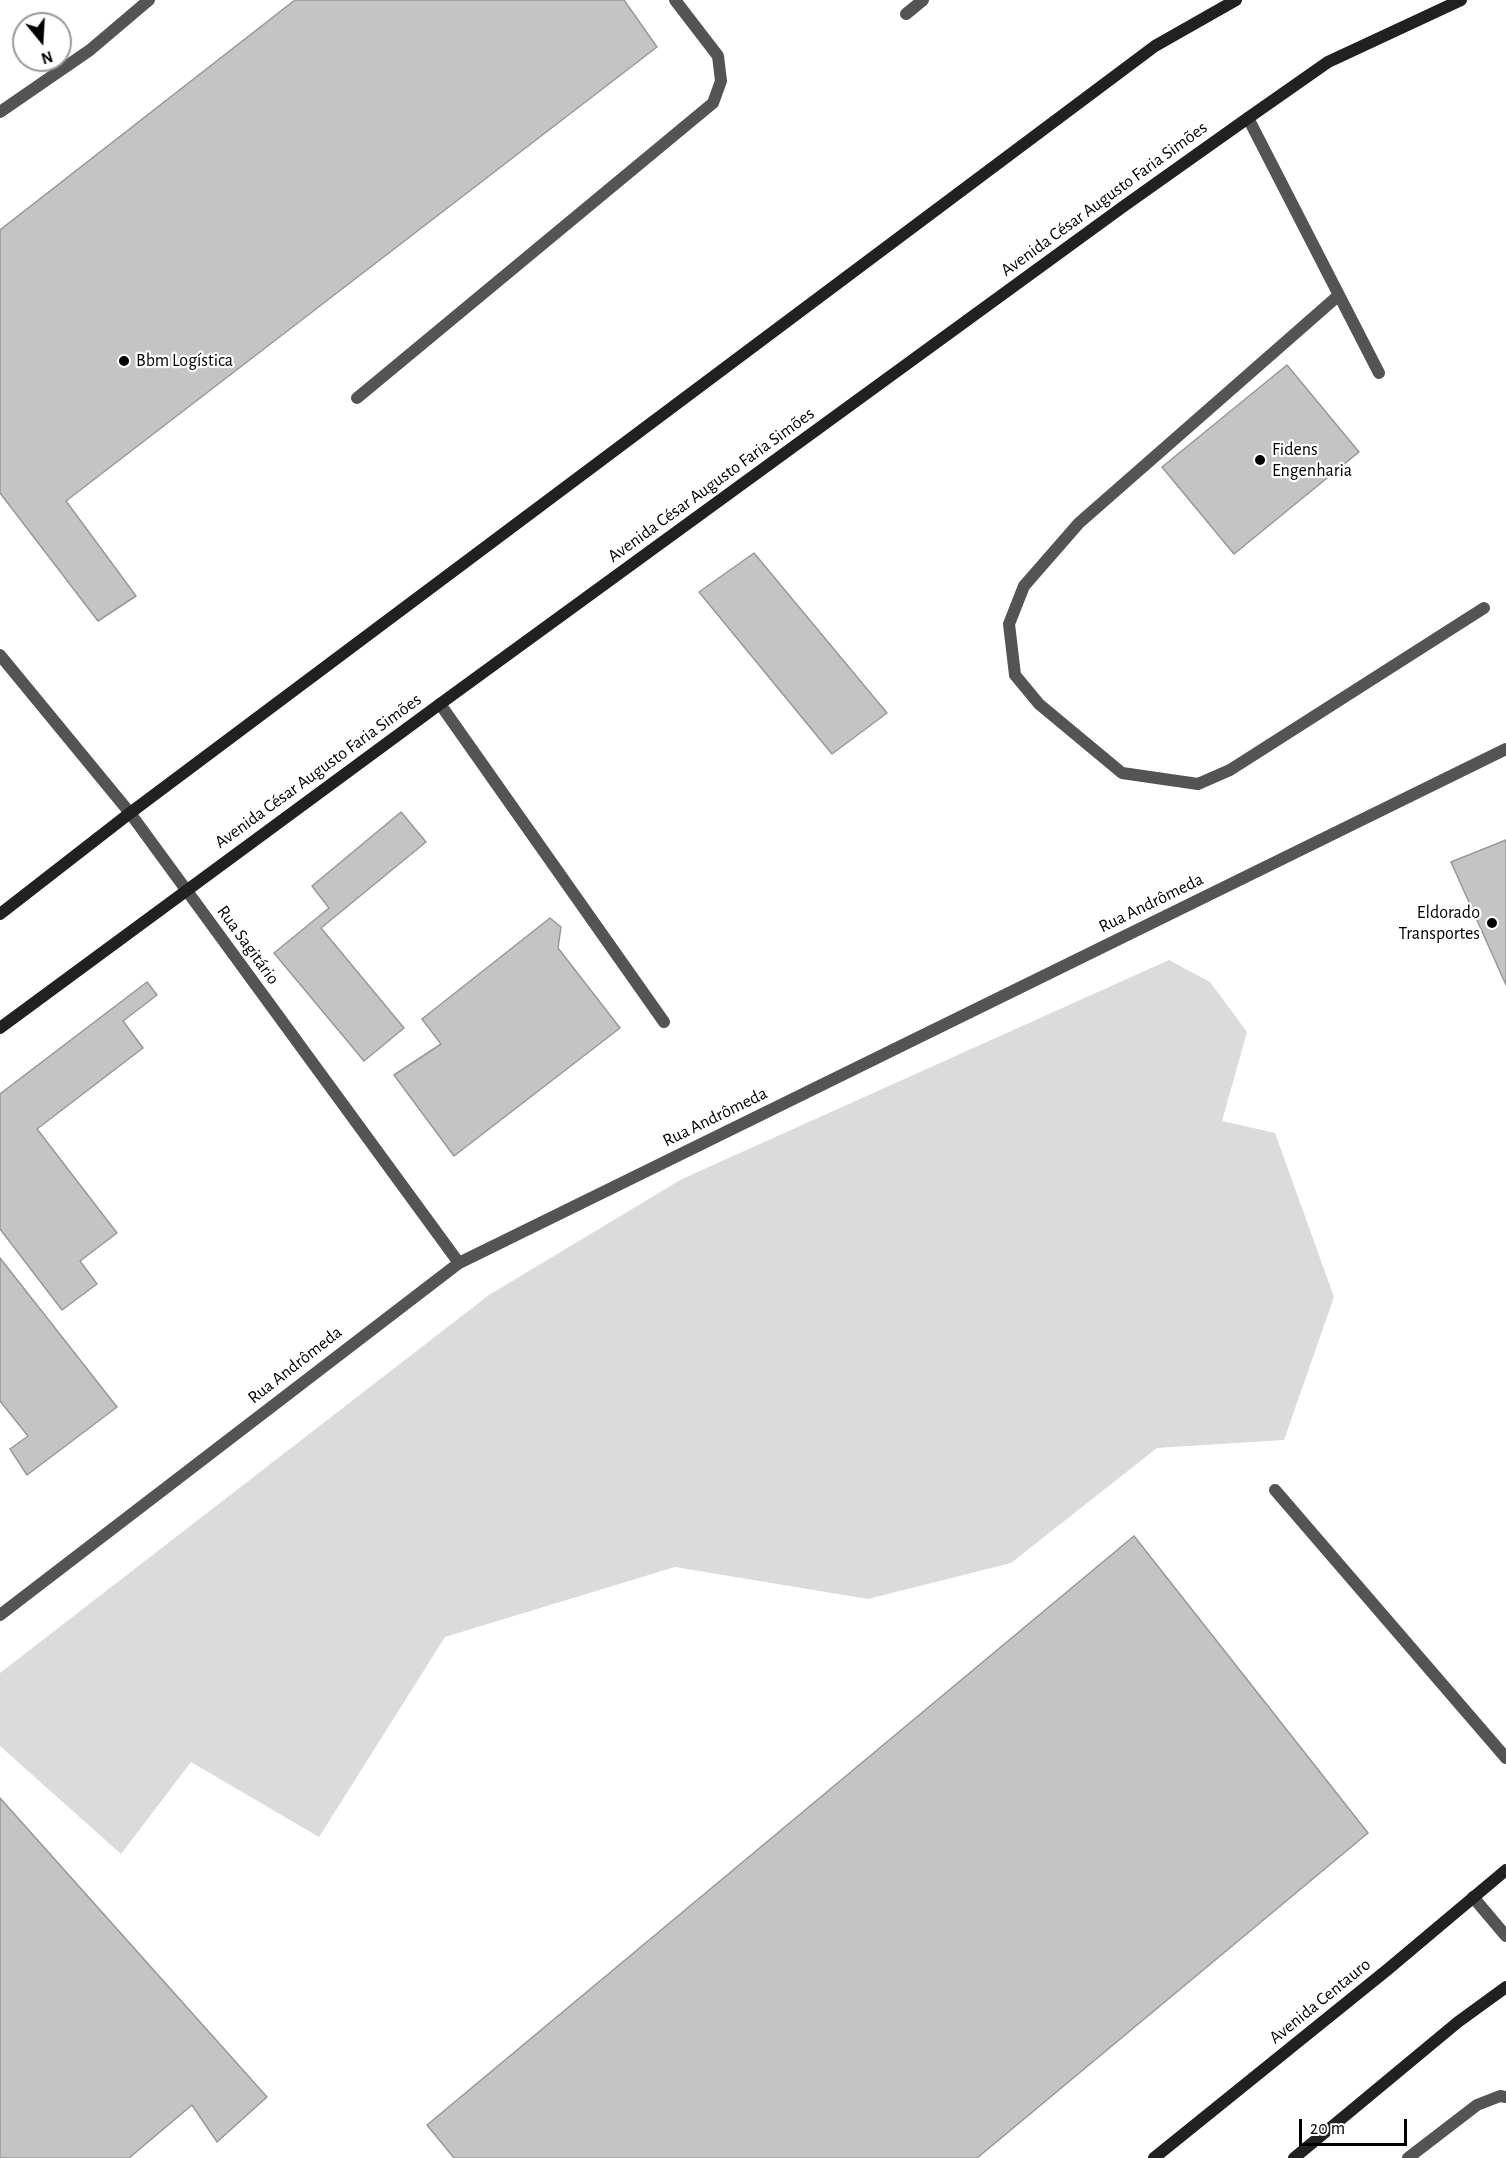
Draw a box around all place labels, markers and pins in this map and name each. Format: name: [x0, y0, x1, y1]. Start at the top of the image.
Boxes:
place label: Bbm Logística: [136, 350, 233, 372]
marker: Bbm Logística: [117, 354, 131, 368]
place label: Fidens Engenharia: [1272, 439, 1352, 482]
marker: Fidens Engenharia: [1253, 453, 1267, 467]
place label: Eldorado Transportes: [1399, 902, 1480, 944]
marker: Eldorado Transportes: [1485, 916, 1499, 930]

